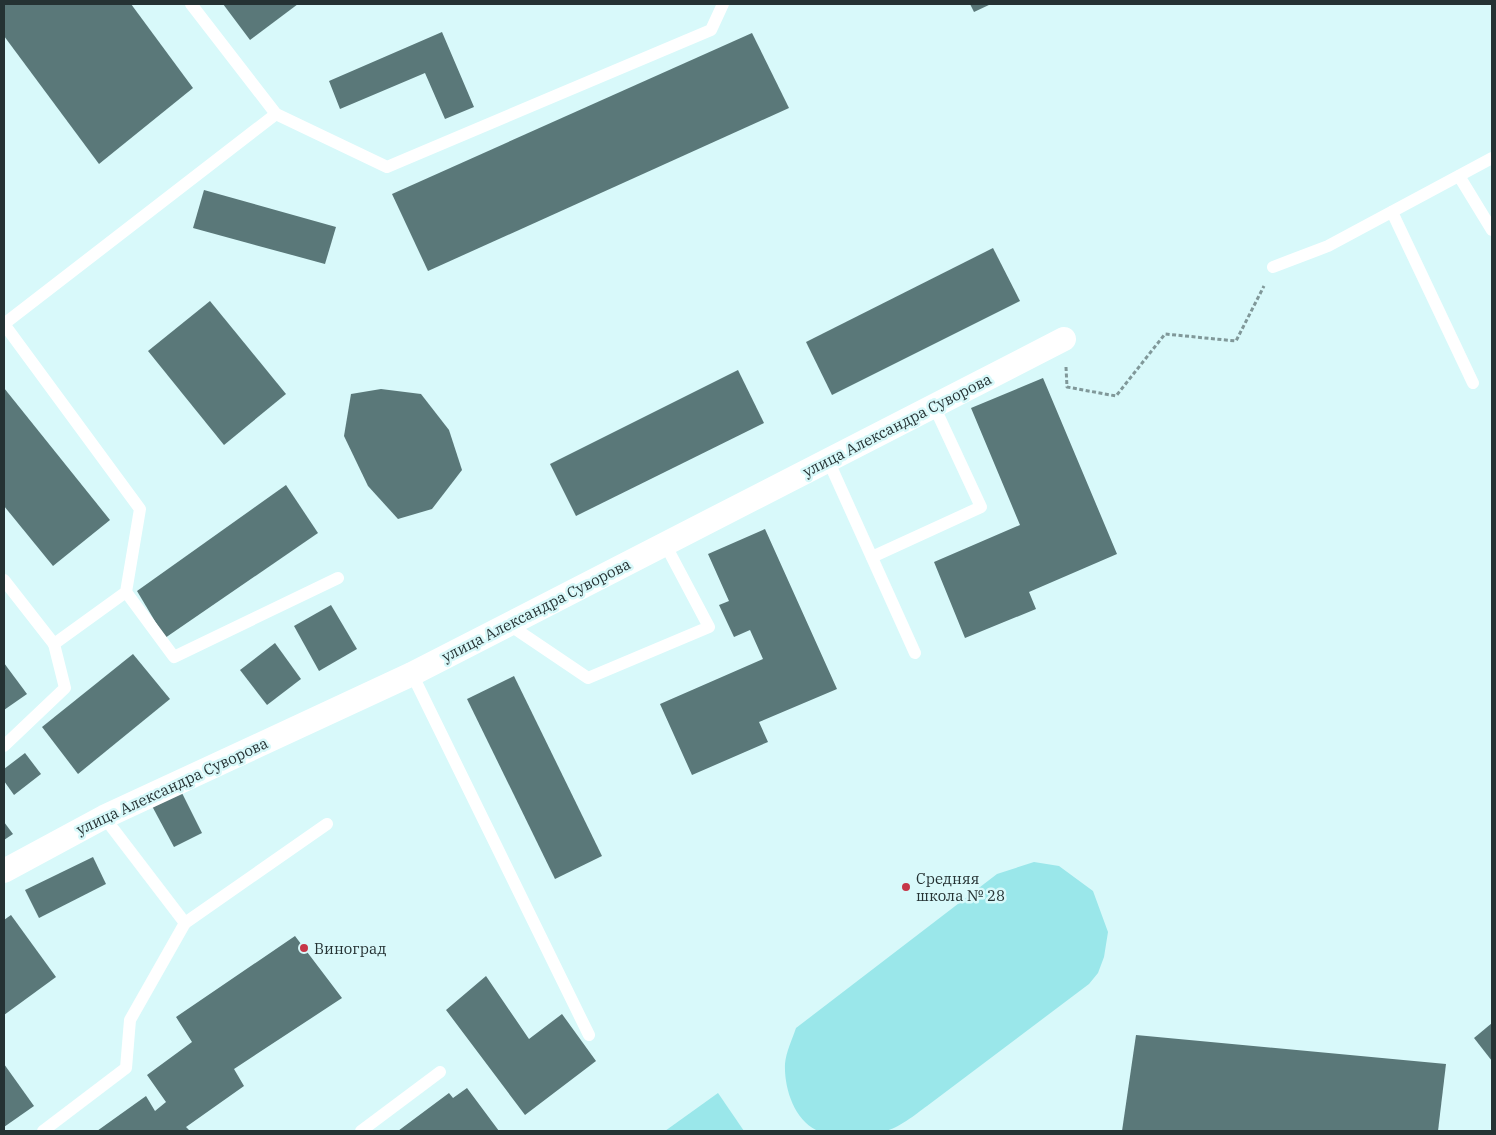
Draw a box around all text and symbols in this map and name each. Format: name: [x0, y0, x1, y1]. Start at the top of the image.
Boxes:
street label: улица Александра Суворова: [799, 369, 995, 481]
street label: улица Александра Суворова: [438, 554, 634, 666]
street label: улица Александра Суворова: [73, 733, 271, 839]
place label: Средняя школа № 28: [916, 869, 1005, 905]
marker: Средняя школа № 28: [900, 881, 912, 893]
place label: Виноград: [314, 939, 386, 958]
marker: Виноград: [298, 942, 310, 954]

